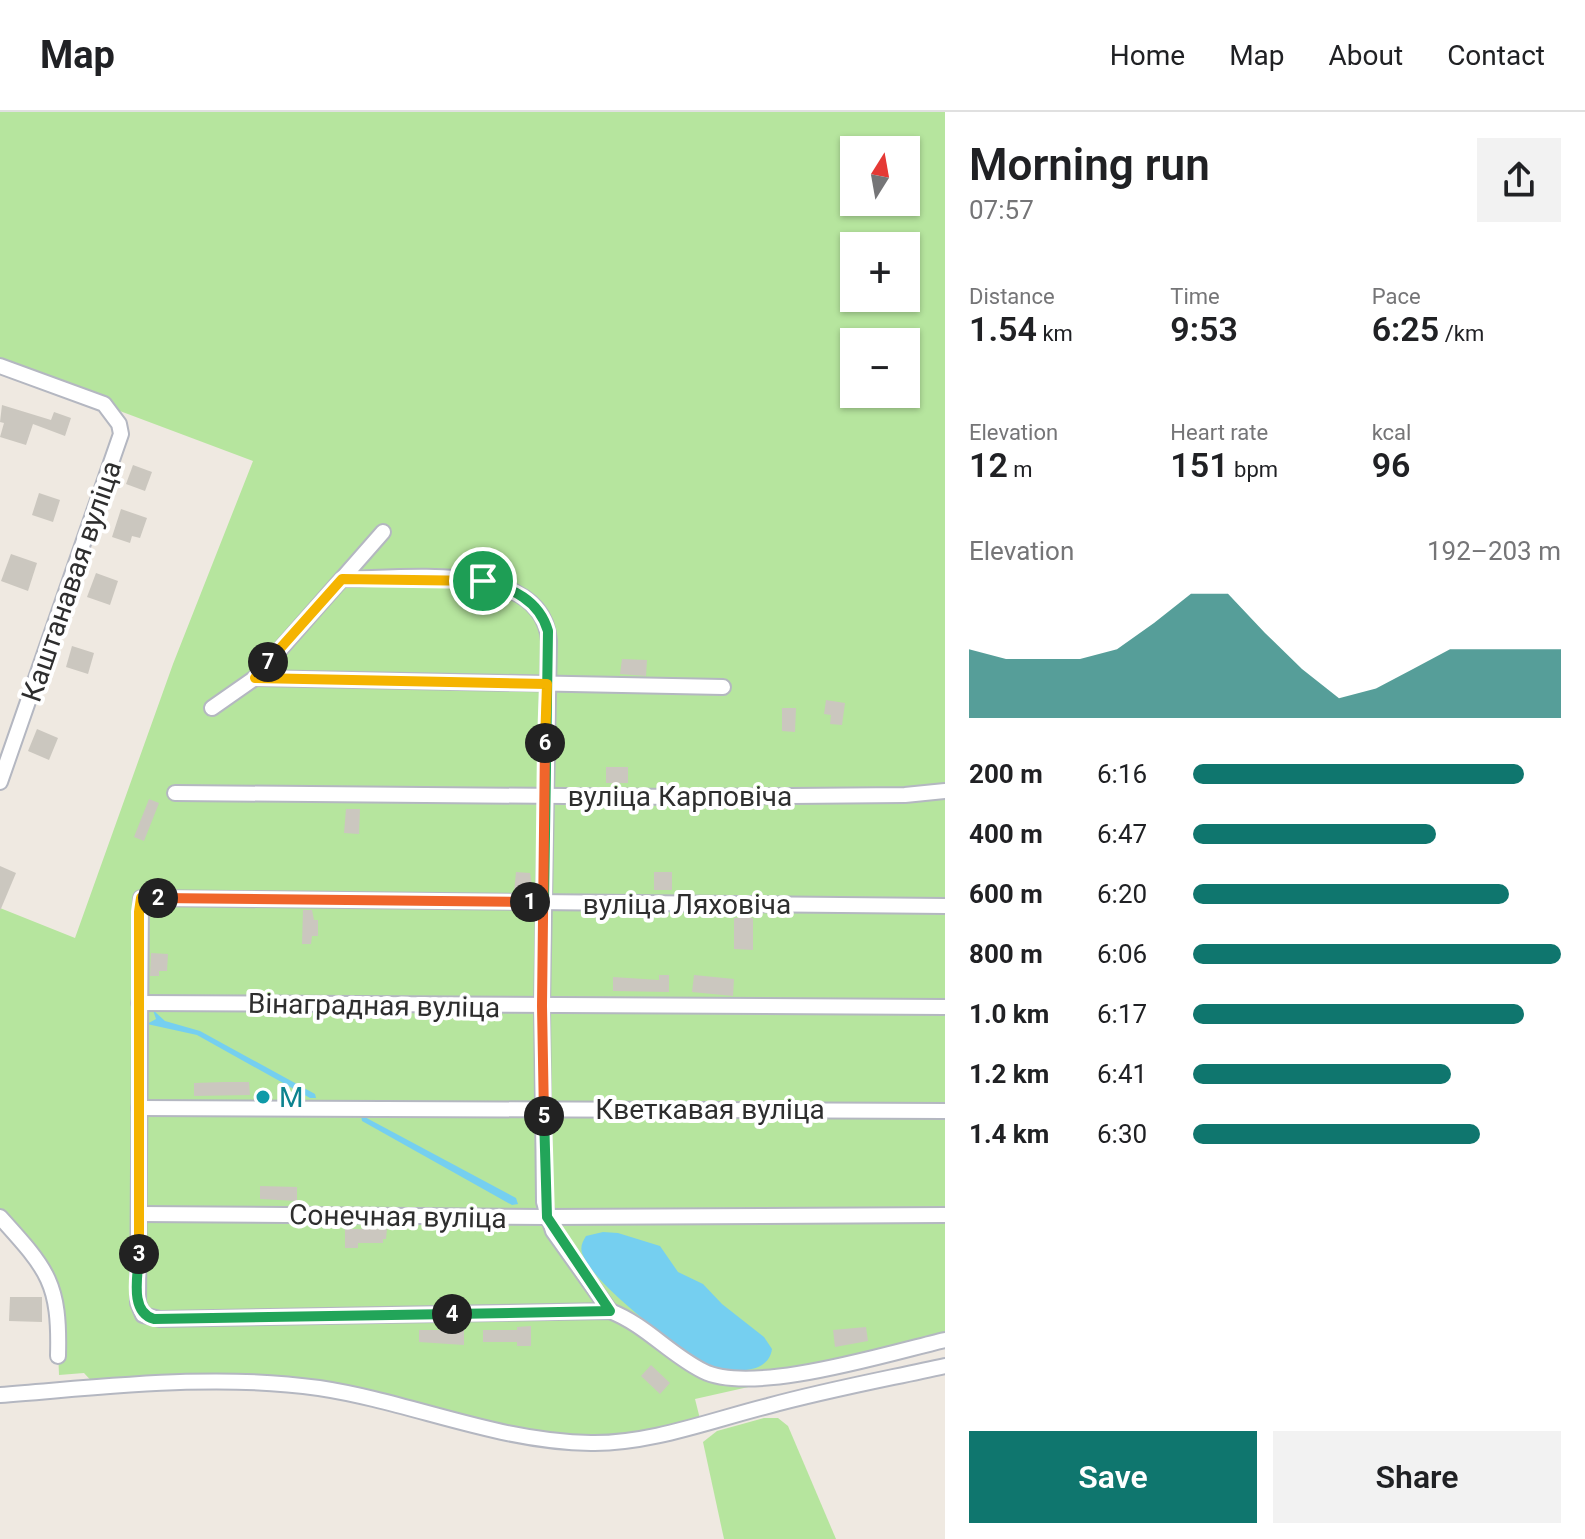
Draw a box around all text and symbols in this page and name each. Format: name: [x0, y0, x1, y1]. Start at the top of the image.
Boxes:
text: Map: [40, 33, 115, 77]
text: Home: [1110, 39, 1185, 72]
text: Map: [1229, 39, 1285, 72]
text: About: [1329, 39, 1403, 72]
text: Contact: [1447, 39, 1545, 72]
north arrow: [840, 136, 920, 216]
map controls: [840, 136, 920, 408]
button: share: [1477, 138, 1561, 222]
text: Morning run: [969, 139, 1210, 191]
text: 07:57: [969, 195, 1034, 225]
button: +: [840, 232, 920, 312]
text: Distance: [969, 284, 1055, 309]
text: Time: [1170, 284, 1220, 309]
text: Pace: [1372, 284, 1421, 309]
text: 1.54: [969, 309, 1037, 349]
text: 9:53: [1170, 309, 1238, 349]
text: 6:25: [1372, 309, 1439, 349]
text: km: [1037, 321, 1073, 346]
text: /km: [1439, 321, 1484, 346]
button: −: [840, 328, 920, 408]
text: Elevation: [969, 420, 1058, 445]
text: Heart rate: [1170, 420, 1268, 445]
text: kcal: [1372, 420, 1411, 445]
text: 12: [969, 445, 1008, 485]
text: 151: [1170, 445, 1229, 485]
text: 96: [1372, 445, 1411, 485]
street label: Каштанавая вуліца: [15, 456, 128, 706]
text: m: [1008, 457, 1033, 482]
text: bpm: [1229, 457, 1278, 482]
text: Elevation: [969, 536, 1074, 566]
text: 192–203 m: [1427, 536, 1561, 566]
pin: [449, 547, 517, 615]
icon: arrive: [461, 559, 505, 603]
pin: 7: [248, 642, 288, 682]
text: 7: [262, 649, 274, 674]
pin: 6: [525, 723, 565, 763]
text: 6: [539, 730, 551, 755]
text: 200 m: [969, 759, 1043, 789]
text: 6:16: [1097, 759, 1147, 789]
street label: вуліца Карповіча: [568, 780, 792, 813]
text: 400 m: [969, 819, 1043, 849]
text: 6:47: [1097, 819, 1147, 849]
pin: 2: [138, 878, 178, 918]
text: 600 m: [969, 879, 1043, 909]
text: 6:20: [1097, 879, 1147, 909]
pin: 1: [510, 882, 550, 922]
text: 2: [152, 885, 164, 910]
street label: вуліца Ляховіча: [583, 888, 791, 921]
text: 1: [524, 889, 536, 914]
text: 800 m: [969, 939, 1043, 969]
text: 6:06: [1097, 939, 1147, 969]
street label: Вінаградная вуліца: [248, 987, 500, 1024]
text: 1.0 km: [969, 999, 1049, 1029]
text: 6:17: [1097, 999, 1147, 1029]
text: 1.2 km: [969, 1059, 1049, 1089]
text: 6:41: [1097, 1059, 1147, 1089]
place label: М: [279, 1081, 303, 1114]
marker: М: [254, 1088, 272, 1106]
street label: Кветкавая вуліца: [595, 1093, 825, 1126]
pin: 5: [524, 1096, 564, 1136]
text: 5: [538, 1103, 550, 1128]
text: 1.4 km: [969, 1119, 1049, 1149]
text: 6:30: [1097, 1119, 1147, 1149]
street label: Сонечная вуліца: [289, 1198, 507, 1235]
pin: 3: [119, 1234, 159, 1274]
text: 3: [133, 1241, 145, 1266]
pin: 4: [432, 1294, 472, 1334]
text: 4: [446, 1301, 458, 1326]
button: Save: [969, 1431, 1257, 1523]
button: Share: [1273, 1431, 1561, 1523]

